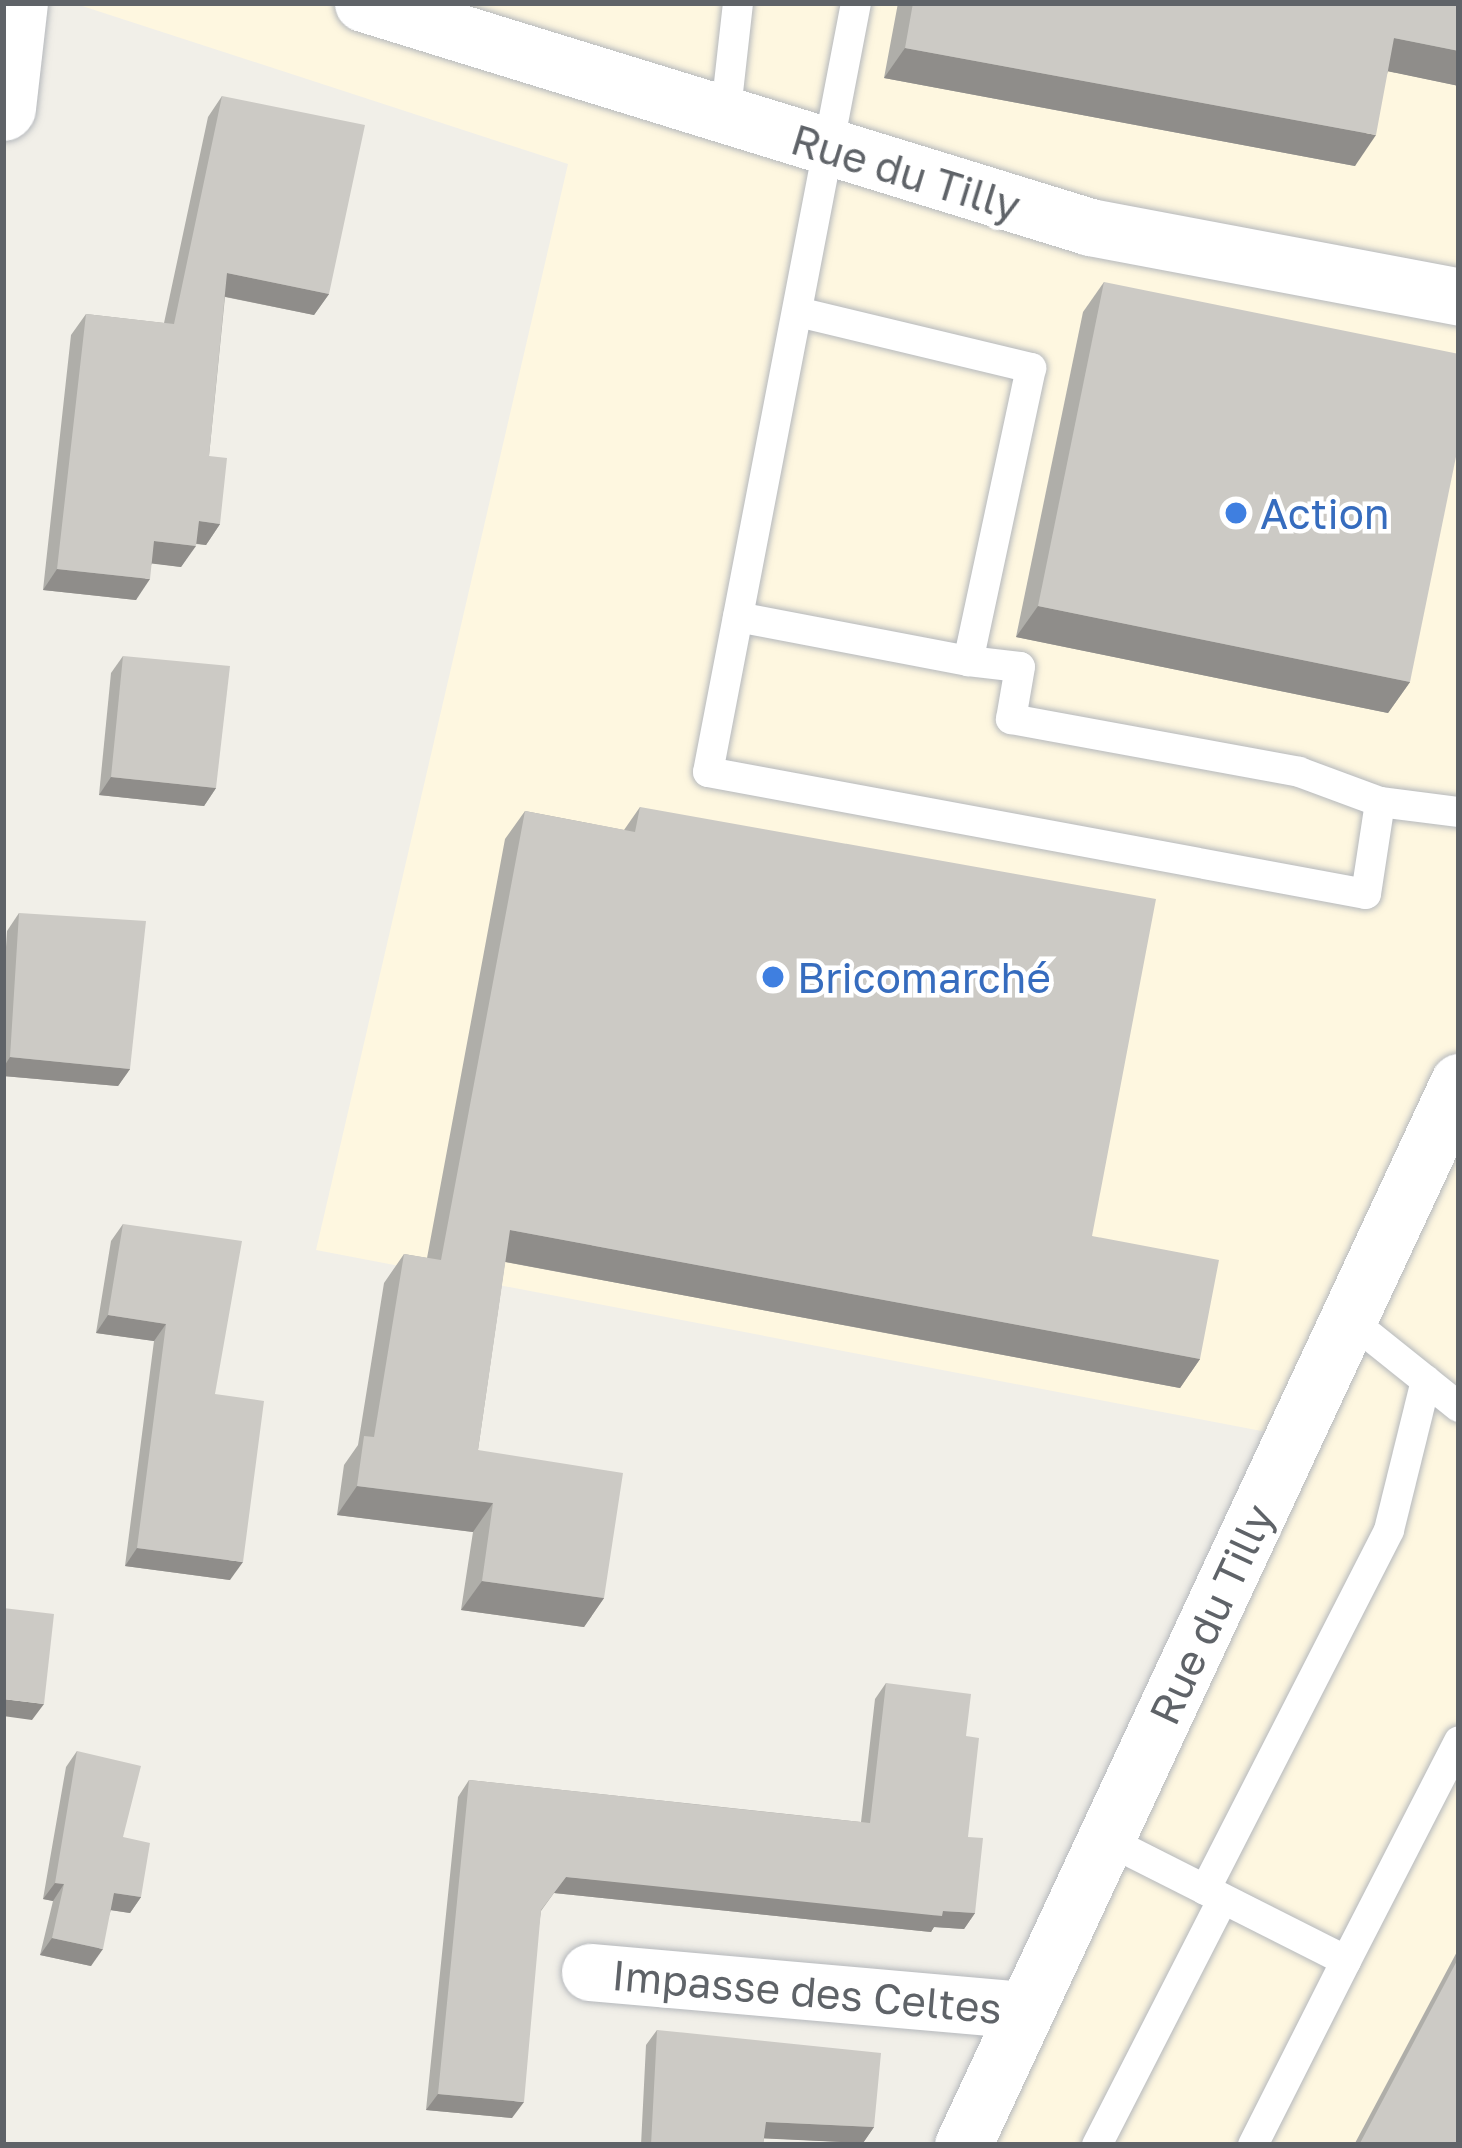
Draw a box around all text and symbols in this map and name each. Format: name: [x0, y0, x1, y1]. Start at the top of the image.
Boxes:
street label: Rue du Tilly: [786, 113, 1026, 231]
place label: Action: [1260, 488, 1390, 538]
marker: Action: [1223, 500, 1249, 526]
place label: Bricomarché: [797, 952, 1051, 1002]
marker: Bricomarché: [760, 964, 786, 990]
street label: Rue du Tilly: [1138, 1496, 1284, 1732]
street label: Impasse des Celtes: [610, 1949, 1004, 2033]

